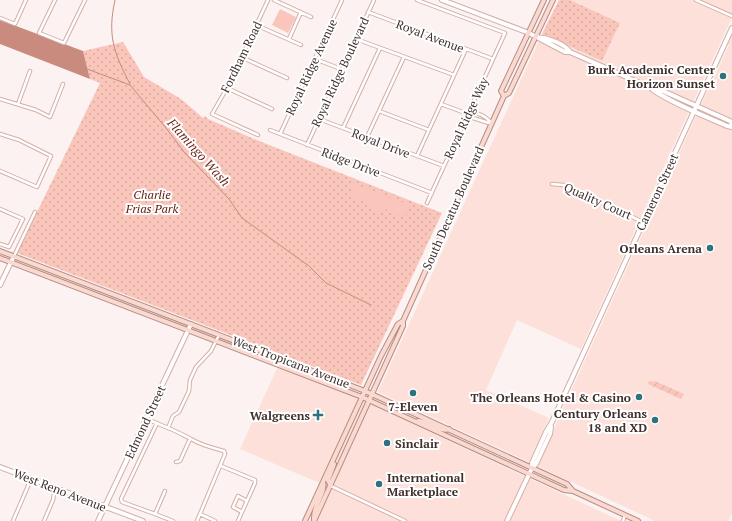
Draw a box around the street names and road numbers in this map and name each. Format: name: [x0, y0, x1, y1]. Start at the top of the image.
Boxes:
street label: Royal Ridge Boulevard: [308, 14, 372, 129]
street label: Royal Ridge Avenue: [282, 16, 340, 118]
street label: Royal Avenue: [394, 16, 466, 56]
street label: Fordham Road: [217, 19, 265, 95]
street label: Royal Ridge Way: [441, 74, 492, 161]
street label: Royal Drive: [350, 125, 412, 161]
street label: Ridge Drive: [319, 144, 383, 180]
street label: South Decatur Boulevard: [419, 144, 487, 272]
street label: Cameron Street: [633, 151, 682, 233]
street label: Quality Court: [562, 179, 635, 223]
street label: West Tropicana Avenue: [230, 333, 352, 391]
street label: Edmond Street: [121, 382, 169, 461]
street label: West Reno Avenue: [11, 465, 109, 515]

